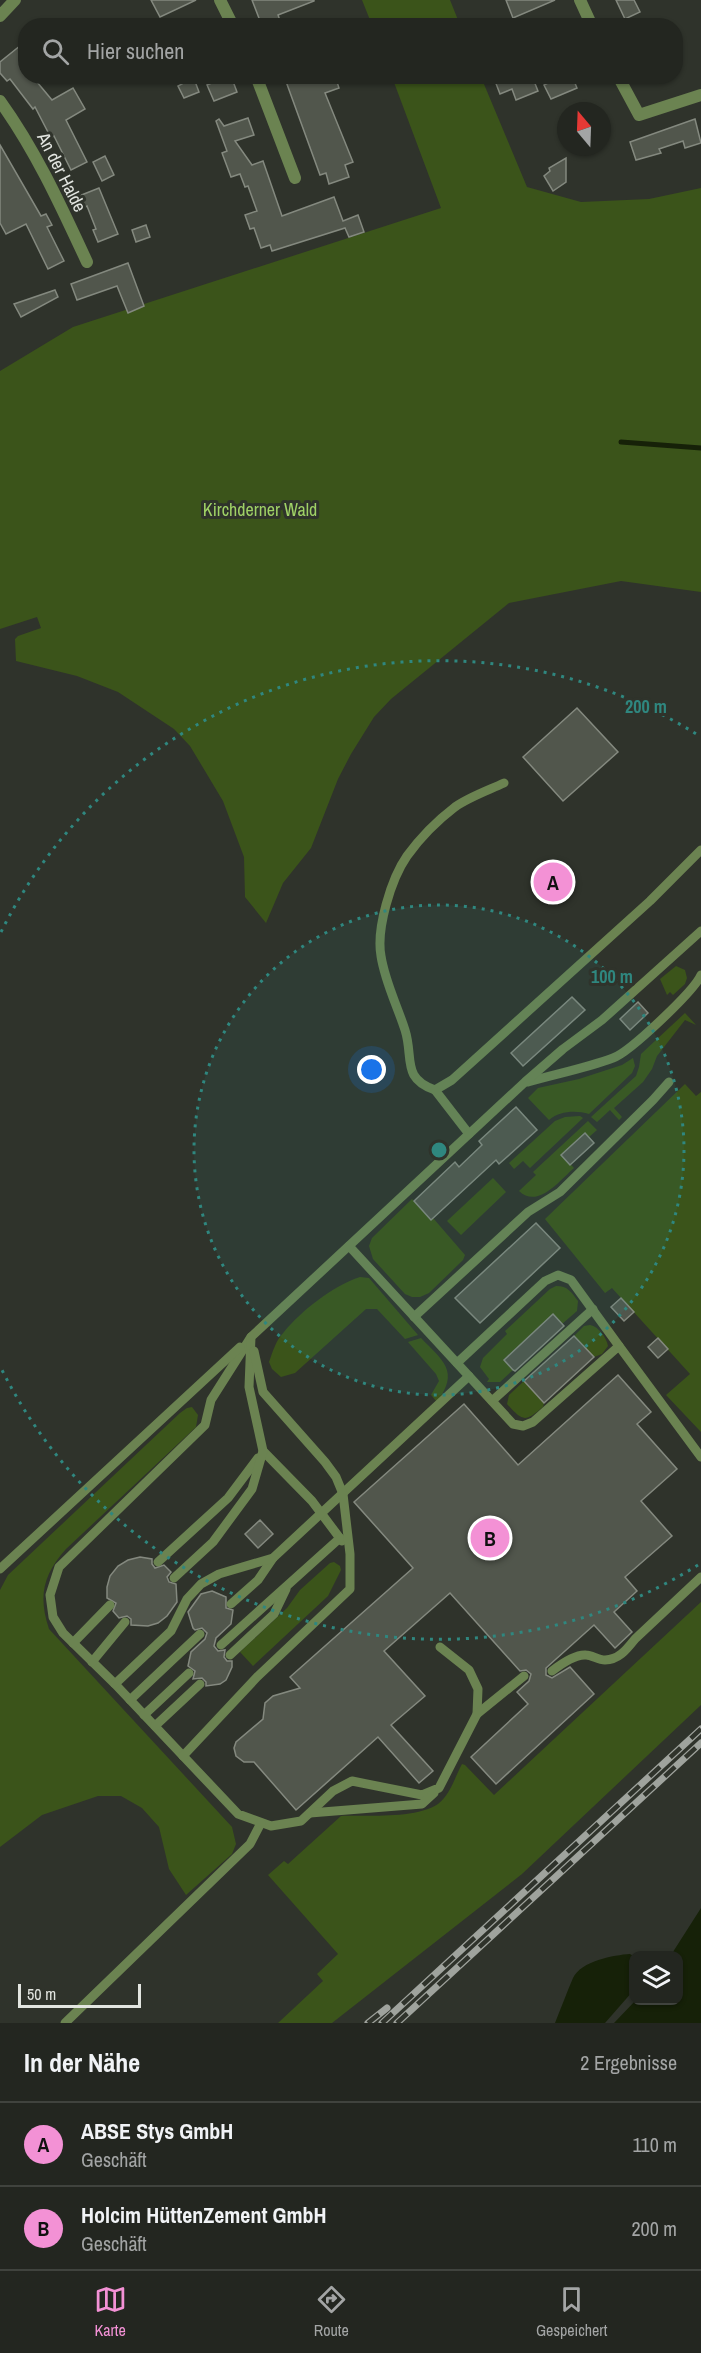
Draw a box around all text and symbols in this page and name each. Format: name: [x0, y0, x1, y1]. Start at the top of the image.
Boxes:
search box: [18, 18, 683, 84]
icon: search: [39, 35, 72, 68]
text: Hier suchen: [87, 36, 184, 66]
north arrow: [557, 102, 611, 156]
street label: An der Halde: [31, 127, 93, 216]
park label: Kirchderner Wald: [203, 497, 317, 522]
text: 200 m: [625, 694, 667, 719]
pin: A: [534, 860, 572, 904]
text: 100 m: [591, 964, 633, 989]
your location: [357, 1055, 386, 1084]
centre of rings: [429, 1140, 449, 1160]
pin: B: [470, 1516, 510, 1560]
map controls: [629, 1951, 683, 2005]
button: layers: [629, 1951, 683, 2005]
scale bar: [18, 1981, 141, 2008]
text: 50 m: [27, 1983, 56, 2005]
text: In der Nähe: [24, 2045, 140, 2080]
text: 2 Ergebnisse: [580, 2049, 677, 2076]
text: ABSE Stys GmbH: [81, 2116, 233, 2146]
text: A: [38, 2131, 49, 2158]
text: 110 m: [633, 2131, 677, 2158]
text: Geschäft: [81, 2146, 147, 2173]
text: Holcim HüttenZement GmbH: [81, 2200, 327, 2230]
text: B: [38, 2215, 49, 2242]
text: 200 m: [631, 2215, 677, 2242]
text: Geschäft: [81, 2230, 147, 2257]
tab: Karte: [94, 2283, 127, 2341]
tab: Route: [314, 2283, 349, 2341]
tab: Gespeichert: [536, 2283, 607, 2341]

